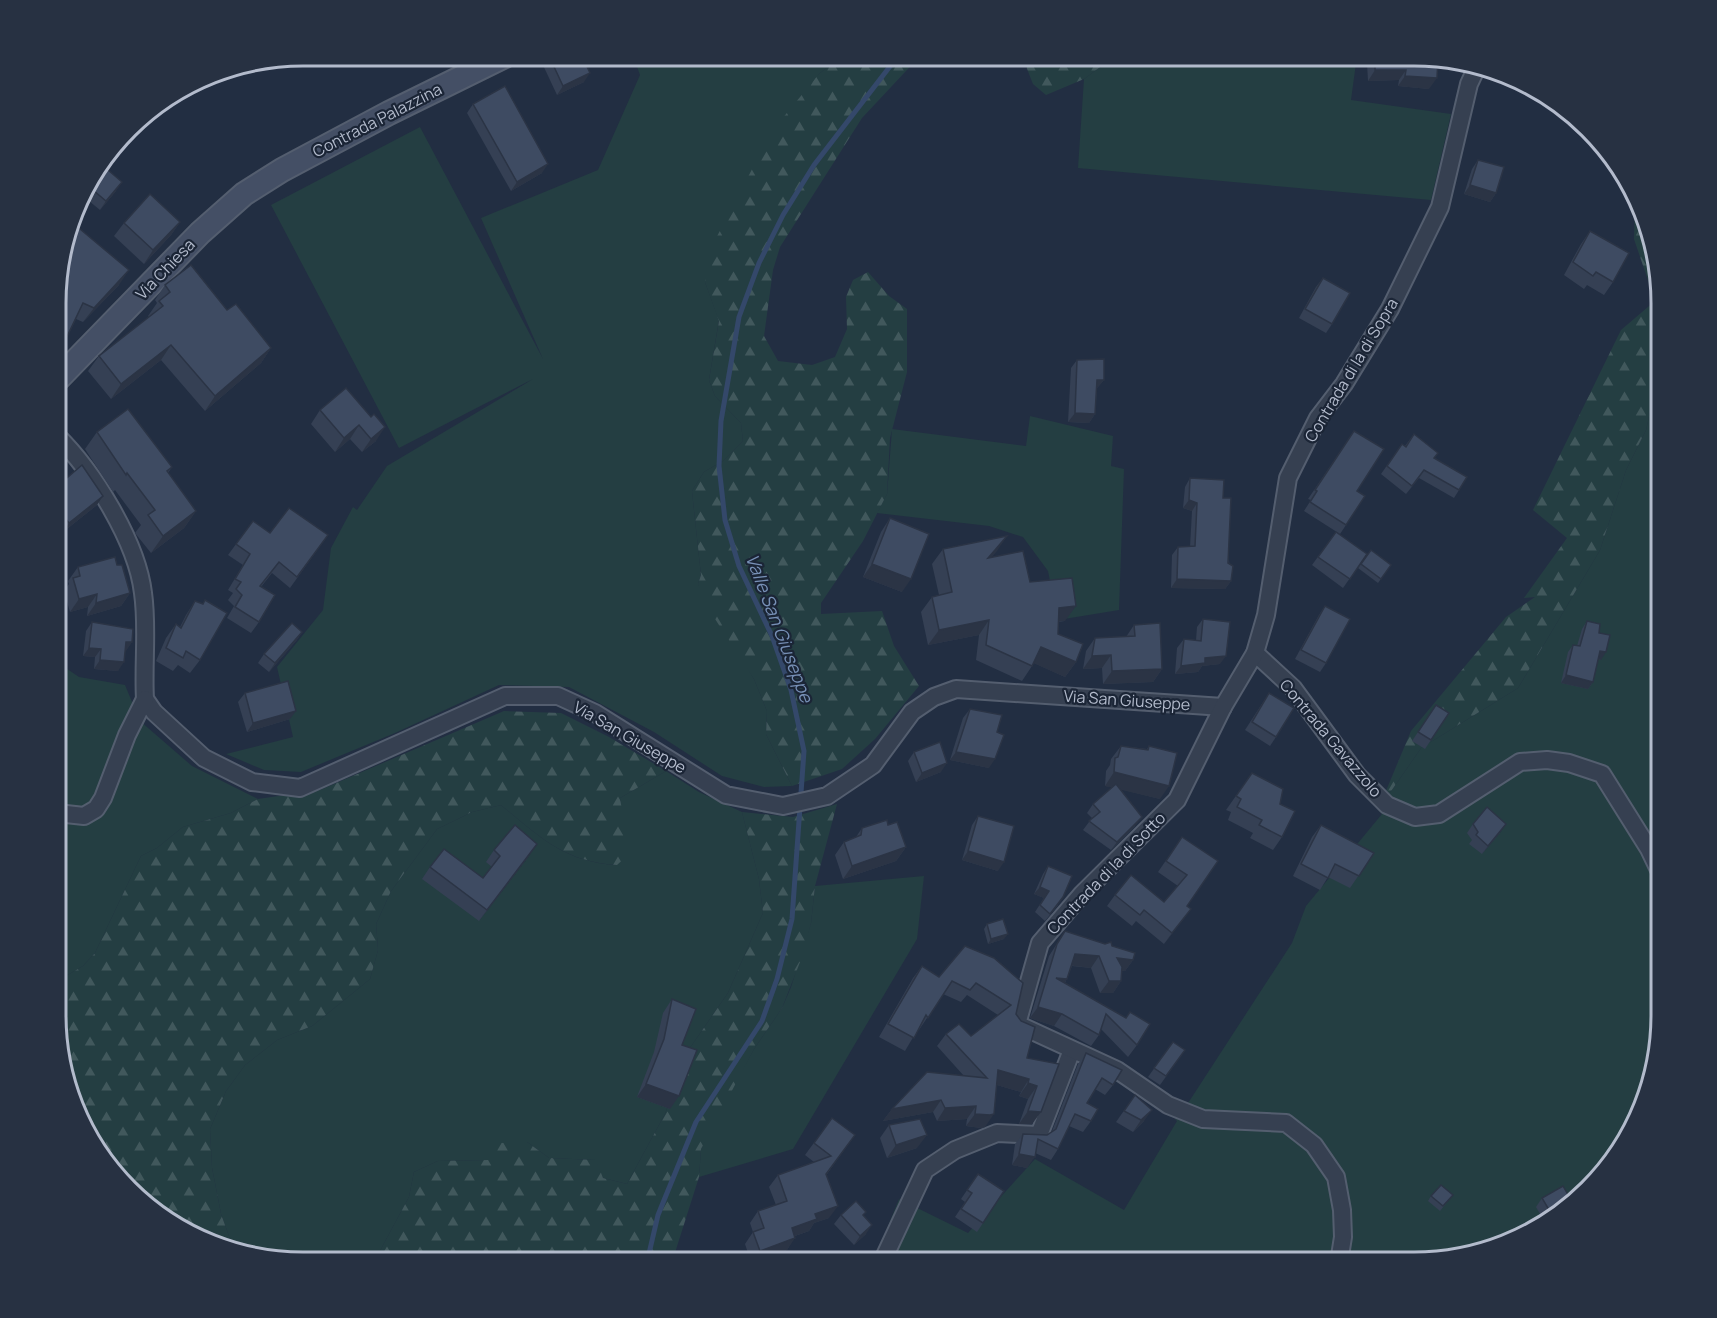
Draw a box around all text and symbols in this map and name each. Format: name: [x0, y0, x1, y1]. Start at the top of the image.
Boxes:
street label: Contrada Palazzina: [308, 78, 446, 162]
street label: Via Chiesa: [131, 234, 199, 304]
street label: Contrada di la di Sopra: [1299, 294, 1403, 446]
water label: Valle San Giuseppe: [741, 550, 820, 707]
street label: Contrada Gavazzolo: [1275, 674, 1387, 802]
street label: Via San Giuseppe: [1063, 685, 1191, 715]
street label: Via San Giuseppe: [570, 696, 690, 778]
street label: Contrada di la di Sotto: [1042, 807, 1170, 939]

